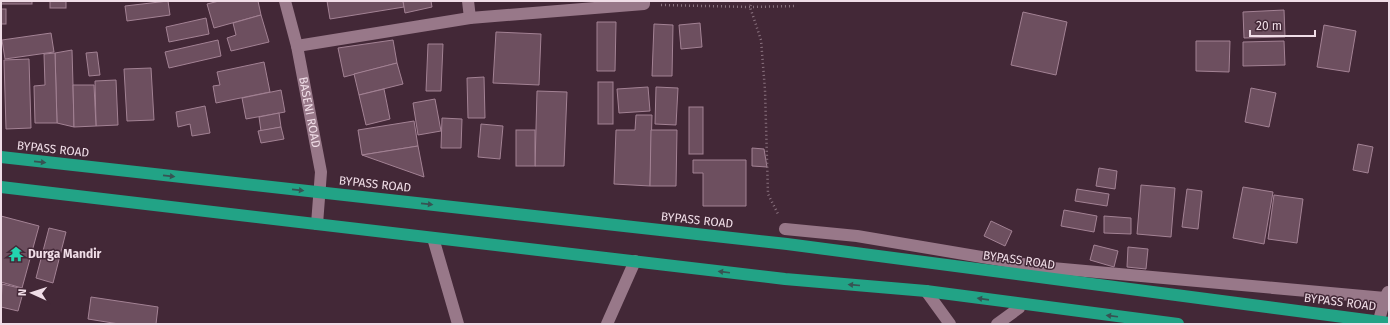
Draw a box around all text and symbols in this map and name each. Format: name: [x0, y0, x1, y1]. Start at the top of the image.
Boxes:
scale bar: [1250, 12, 1315, 38]
text: 20 m: [1256, 19, 1282, 33]
street label: BASENI ROAD: [296, 76, 323, 149]
street label: BYPASS ROAD: [16, 138, 90, 160]
one-way arrow: [34, 158, 46, 165]
one-way arrow: [163, 173, 175, 179]
street label: BYPASS ROAD: [338, 173, 412, 195]
one-way arrow: [292, 187, 304, 193]
one-way arrow: [421, 201, 433, 208]
street label: BYPASS ROAD: [660, 209, 734, 231]
temple icon: Durga Mandir: [7, 245, 25, 263]
place label: Durga Mandir: [28, 247, 102, 261]
street label: BYPASS ROAD: [982, 248, 1056, 272]
one-way arrow: [718, 269, 730, 275]
north arrow: [12, 273, 52, 313]
one-way arrow: [848, 281, 860, 288]
text: N: [16, 289, 29, 296]
street label: BYPASS ROAD: [1303, 291, 1377, 313]
one-way arrow: [977, 296, 989, 302]
one-way arrow: [1106, 312, 1118, 319]

